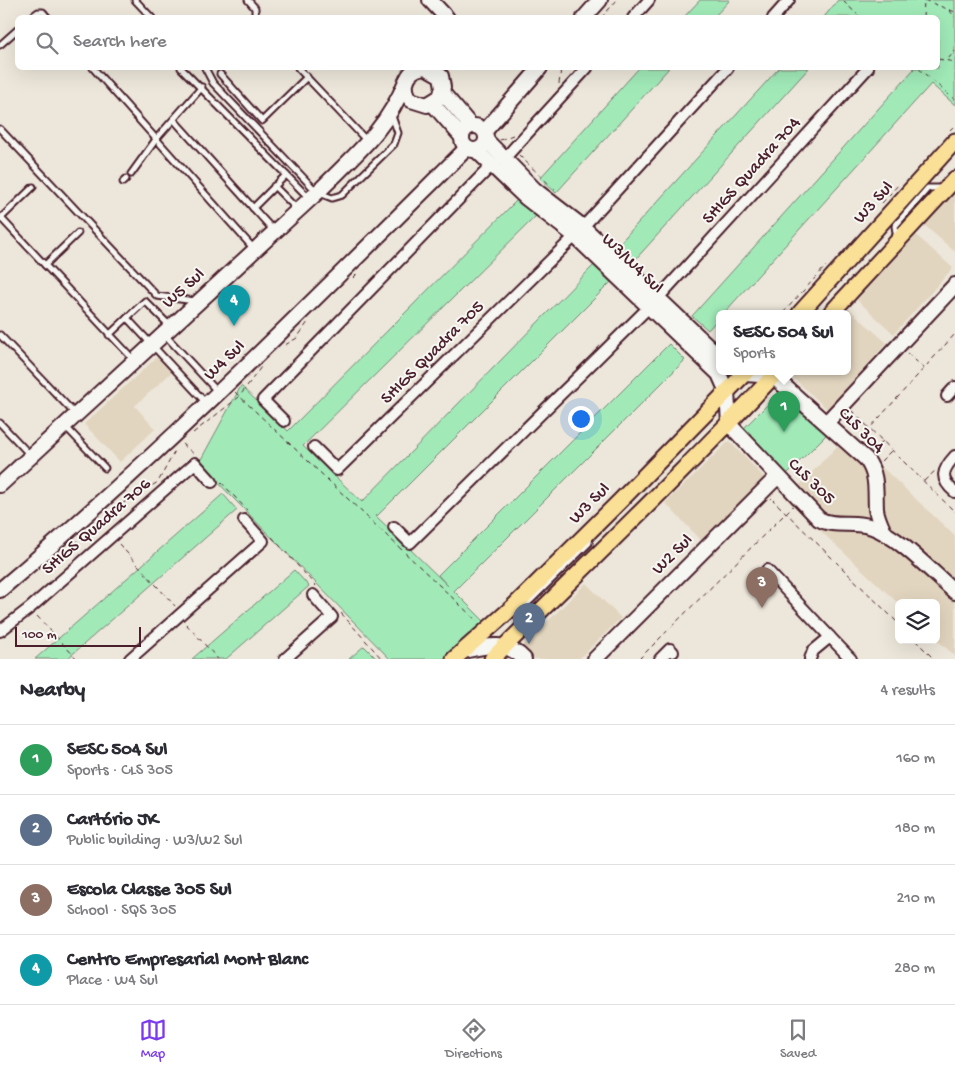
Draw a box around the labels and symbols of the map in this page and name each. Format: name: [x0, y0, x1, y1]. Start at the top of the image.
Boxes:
street label: SHIGS Quadra 704: [698, 113, 806, 229]
street label: W3 Sul: [850, 177, 898, 228]
street label: W3/W4 Sul: [597, 229, 667, 299]
street label: W5 Sul: [158, 265, 210, 313]
pin: 4: [218, 285, 250, 326]
street label: SHIGS Quadra 705: [377, 297, 489, 409]
street label: W4 Sul: [200, 336, 250, 386]
pin: 1: [768, 391, 800, 432]
street label: CLS 304: [833, 403, 889, 459]
your location: [568, 406, 594, 432]
street label: CLS 305: [783, 454, 839, 510]
street label: SHIGS Quadra 706: [38, 473, 156, 580]
street label: W3 Sul: [565, 479, 615, 529]
street label: W2 Sul: [648, 530, 698, 580]
pin: 3: [746, 567, 778, 608]
pin: 2: [513, 603, 545, 644]
scale bar: [15, 624, 141, 647]

